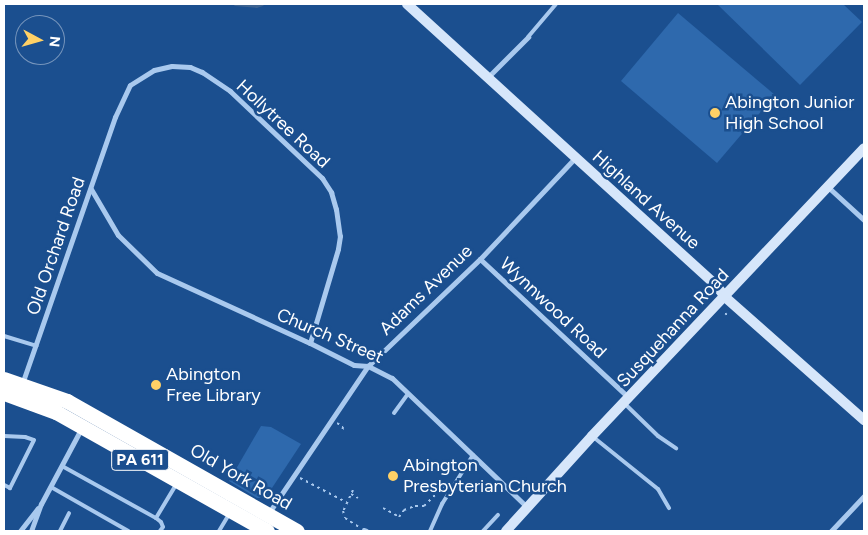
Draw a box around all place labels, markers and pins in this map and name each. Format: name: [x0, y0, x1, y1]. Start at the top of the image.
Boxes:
place label: Abington Junior High School: [725, 92, 854, 134]
marker: Abington Junior High School: [709, 107, 721, 119]
place label: Abington Free Library: [166, 364, 261, 406]
marker: Abington Free Library: [150, 379, 162, 391]
place label: Abington Presbyterian Church: [403, 455, 567, 498]
marker: Abington Presbyterian Church: [387, 470, 399, 482]

